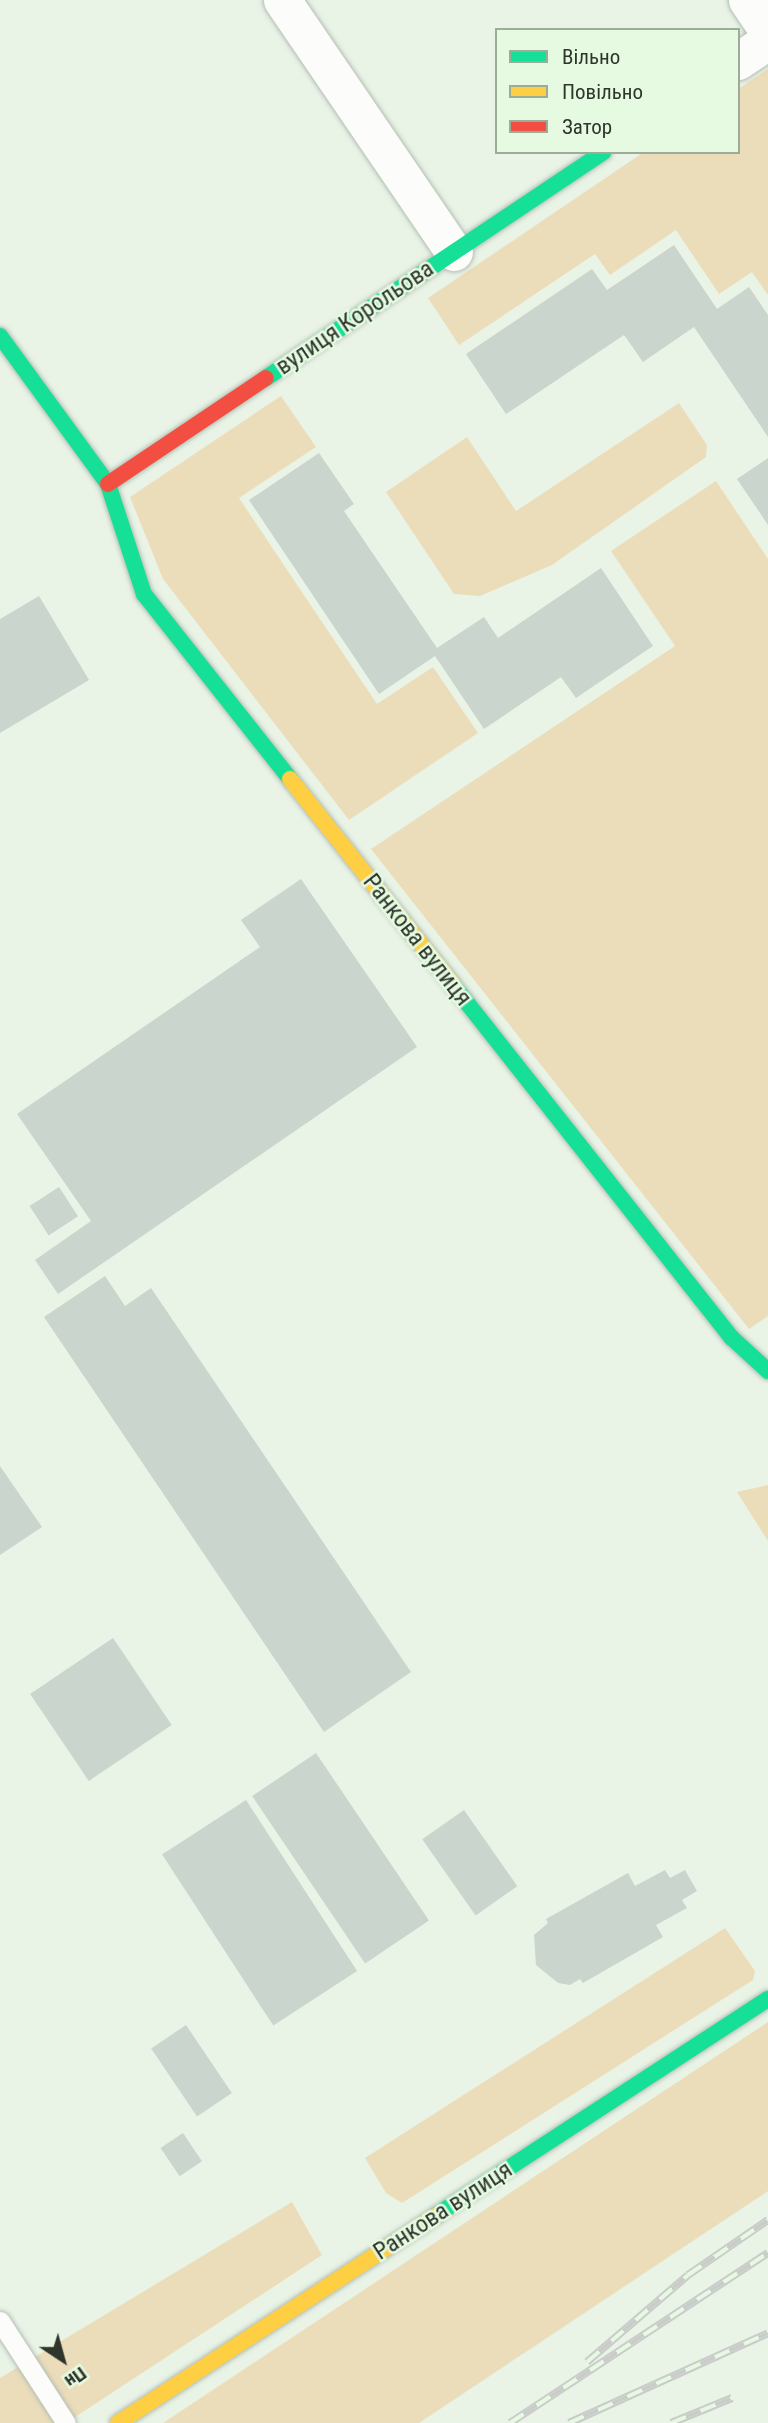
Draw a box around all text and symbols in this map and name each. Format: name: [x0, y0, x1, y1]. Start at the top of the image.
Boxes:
legend: [495, 28, 740, 154]
text: Вільно: [562, 45, 620, 69]
text: Повільно: [562, 80, 643, 104]
text: Затор: [562, 115, 612, 139]
street label: вулиця Корольова: [271, 255, 439, 381]
street label: Ранкова вулиця: [357, 868, 477, 1012]
street label: Ранкова вулиця: [368, 2155, 518, 2267]
north arrow: [28, 2325, 98, 2395]
text: Пн: [60, 2362, 91, 2393]

